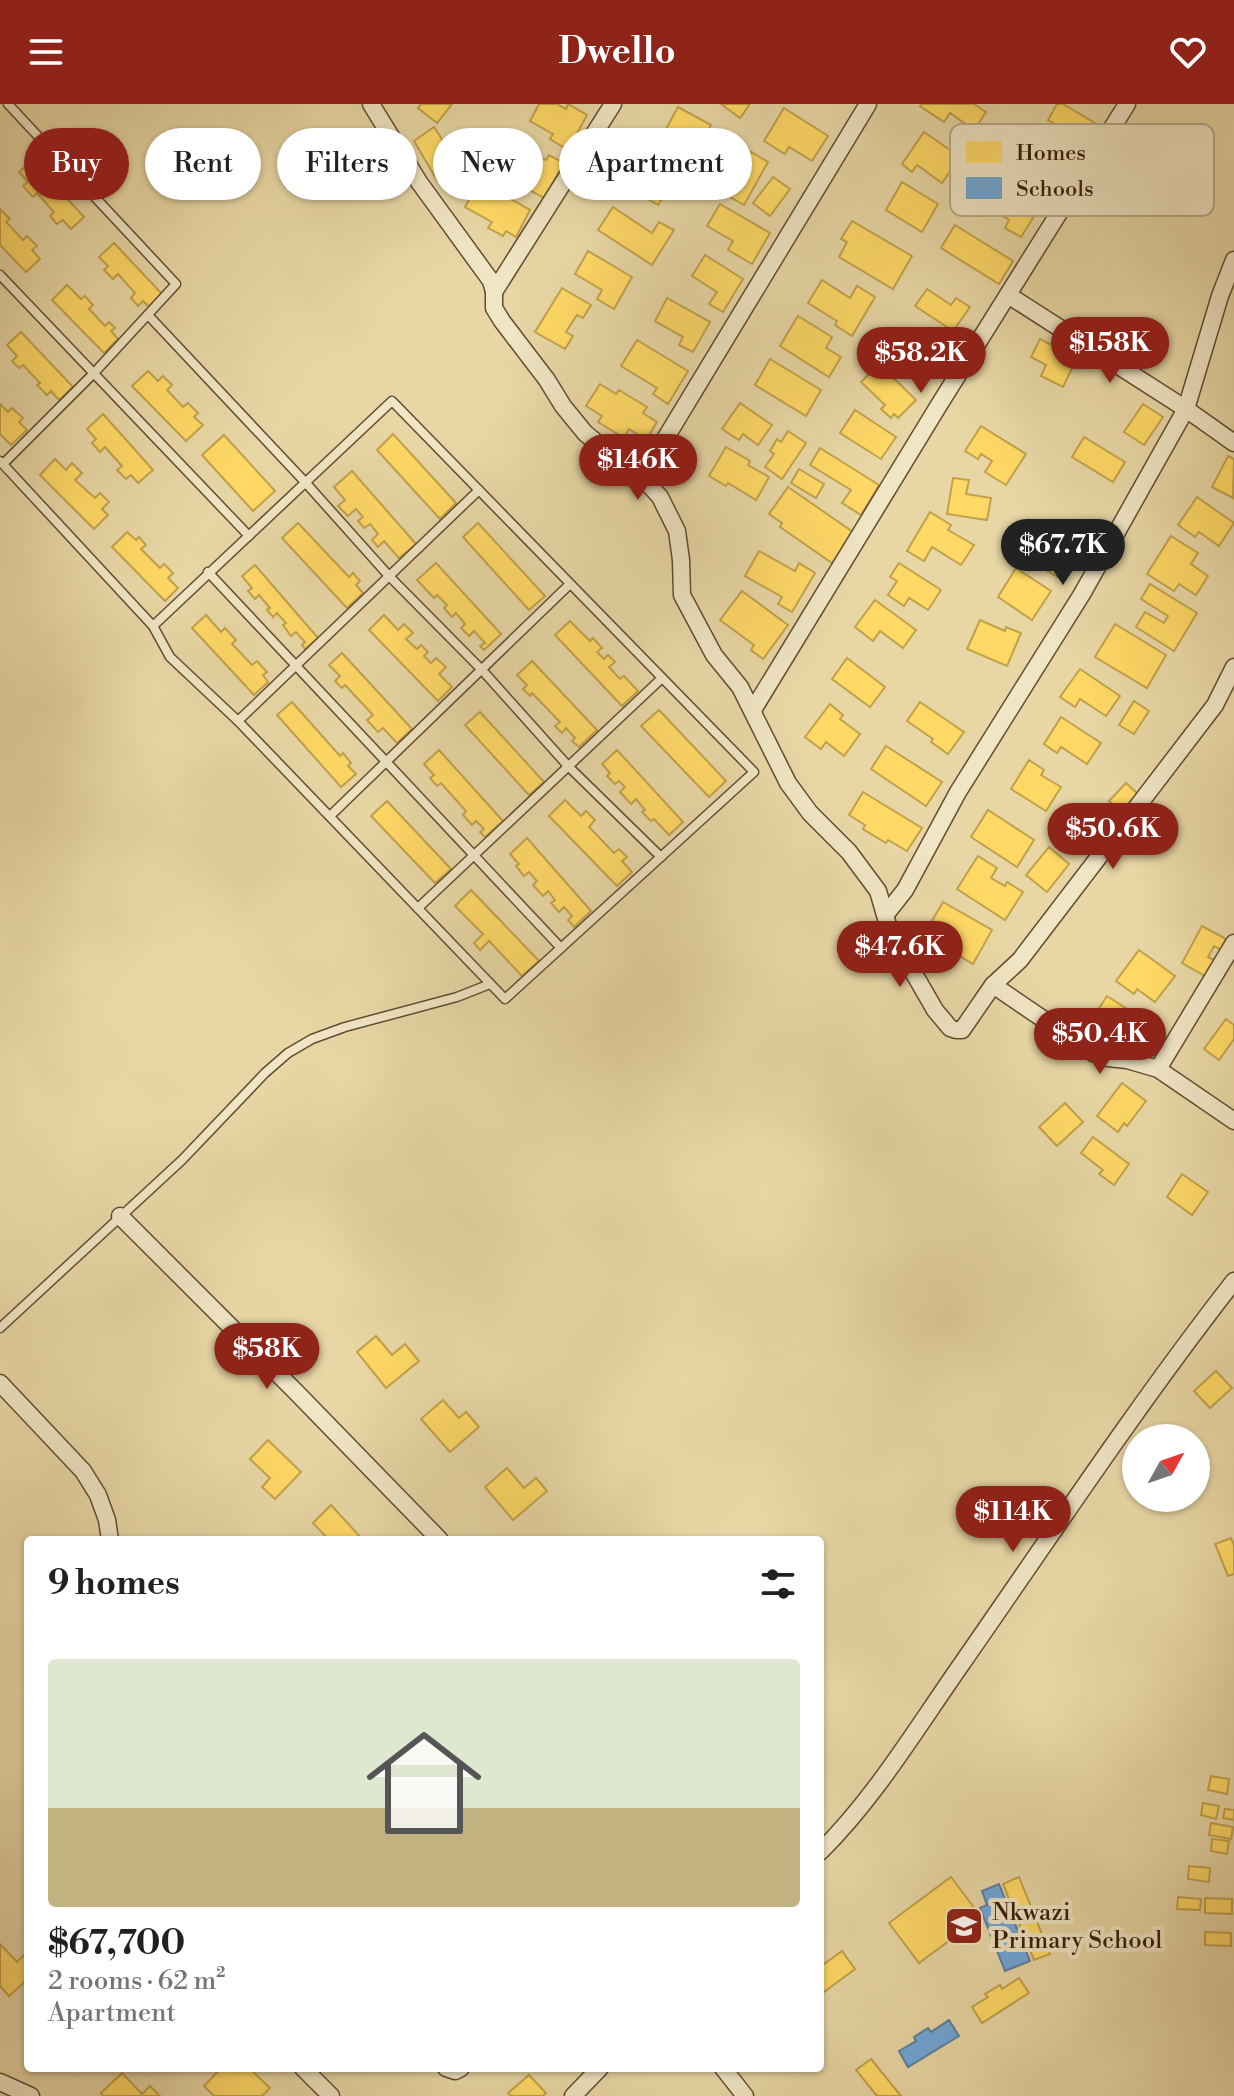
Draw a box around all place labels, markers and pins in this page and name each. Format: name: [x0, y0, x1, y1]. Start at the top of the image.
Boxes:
pin: $158K: [1054, 317, 1166, 385]
pin: $58.2K: [856, 327, 986, 395]
pin: $146K: [582, 434, 694, 502]
pin: $67.7K: [998, 519, 1128, 587]
pin: $50.6K: [1048, 803, 1178, 871]
pin: $47.6K: [835, 921, 965, 989]
pin: $50.4K: [1035, 1008, 1165, 1076]
pin: $58K: [220, 1323, 314, 1391]
pin: $114K: [957, 1486, 1069, 1554]
place label: Nkwazi Primary School: [992, 1898, 1162, 1956]
school or university icon: Nkwazi Primary School: [943, 1905, 985, 1947]

